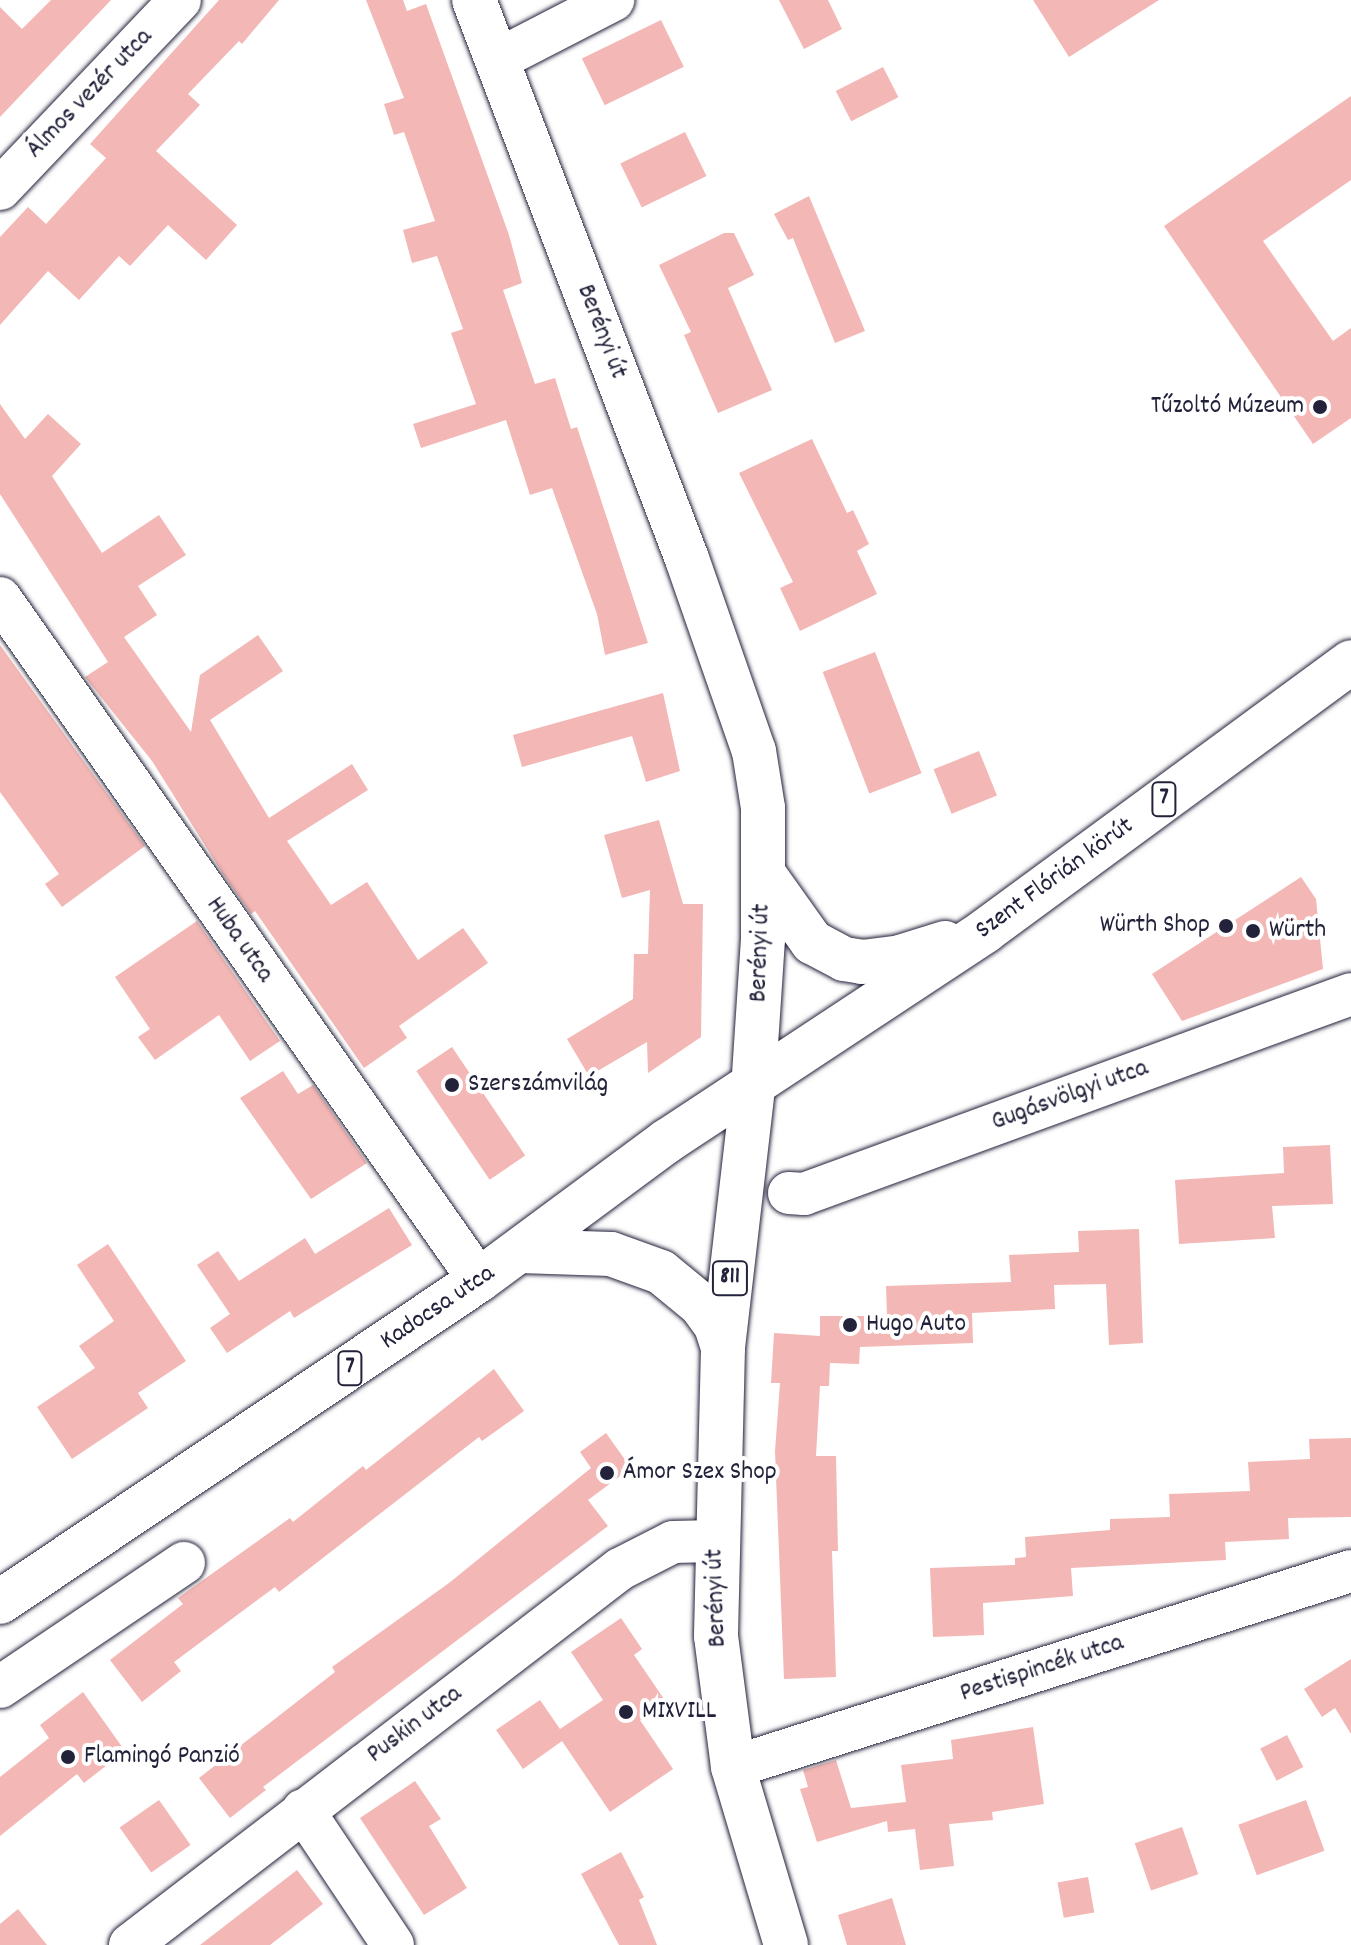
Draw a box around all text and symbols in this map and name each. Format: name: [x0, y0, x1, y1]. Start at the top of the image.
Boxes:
street label: Álmos vezér utca: [20, 23, 160, 165]
street label: Berényi út: [569, 280, 633, 384]
place label: Tűzoltó Múzeum: [1151, 391, 1304, 423]
marker: Tűzoltó Múzeum: [1311, 398, 1329, 416]
road number: 7: [1150, 779, 1178, 819]
street label: Szent Flórián körút: [970, 811, 1140, 947]
street label: Huba utca: [198, 891, 280, 989]
street label: Berényi út: [744, 903, 778, 1003]
place label: Würth Shop: [1100, 910, 1210, 942]
place label: Würth: [1269, 915, 1326, 947]
marker: Würth Shop: [1217, 917, 1235, 935]
marker: Würth: [1244, 922, 1262, 940]
street label: Gugásvölgyi utca: [987, 1053, 1153, 1139]
place label: Szerszámvilág: [468, 1069, 608, 1101]
marker: Szerszámvilág: [443, 1076, 461, 1094]
street label: Kadocsa utca: [375, 1258, 501, 1358]
road number: 811: [710, 1258, 750, 1298]
place label: Hugo Auto: [866, 1309, 966, 1341]
marker: Hugo Auto: [841, 1316, 859, 1334]
road number: 7: [336, 1348, 364, 1388]
place label: Ámor Szex Shop: [623, 1457, 777, 1489]
marker: Ámor Szex Shop: [598, 1464, 616, 1482]
street label: Berényi út: [700, 1548, 734, 1648]
street label: Pestispincék utca: [956, 1628, 1128, 1710]
street label: Puskin utca: [361, 1679, 469, 1771]
place label: MIXVILL: [642, 1696, 716, 1728]
marker: MIXVILL: [617, 1703, 635, 1721]
place label: Flamingó Panzió: [84, 1741, 240, 1773]
marker: Flamingó Panzió: [59, 1748, 77, 1766]

